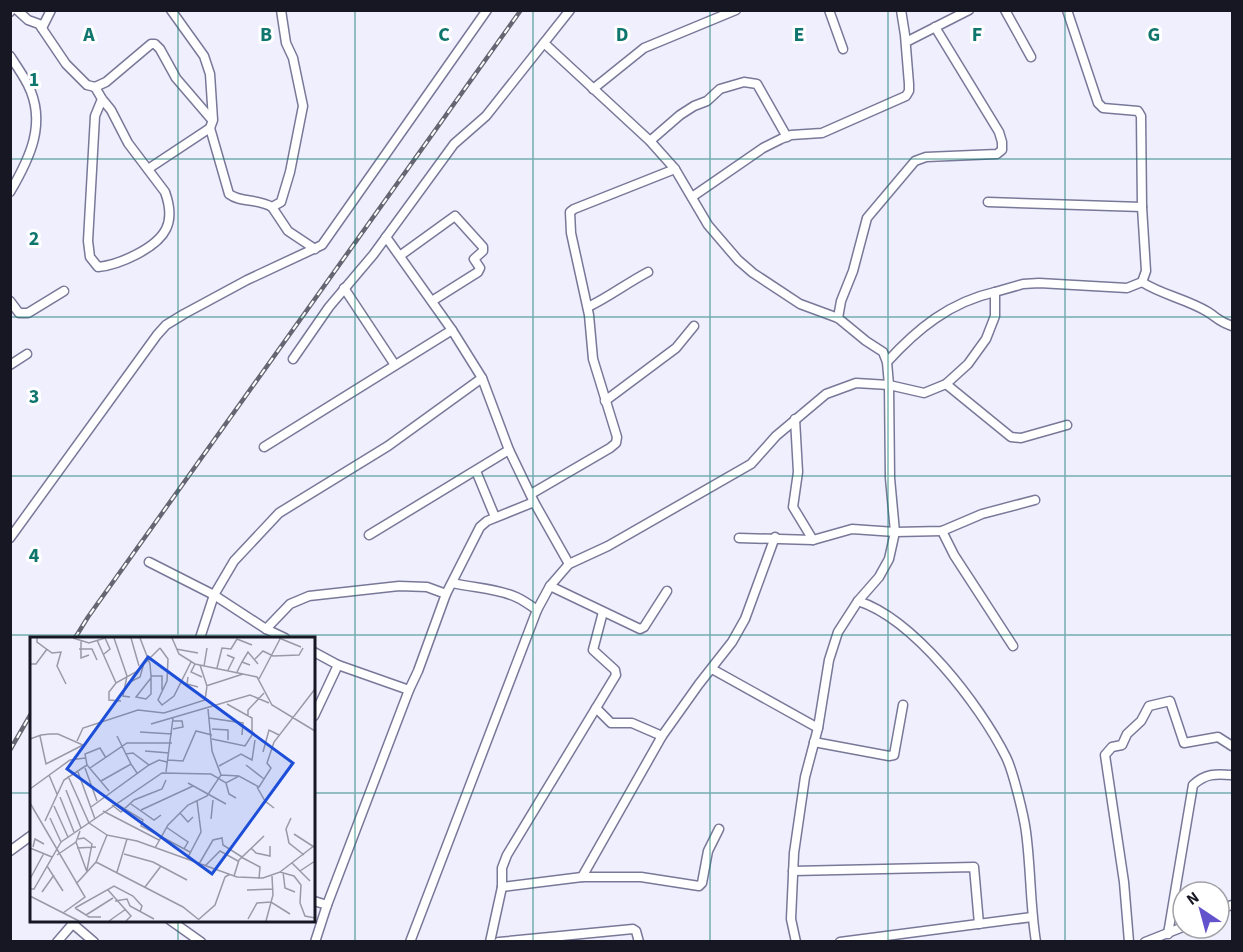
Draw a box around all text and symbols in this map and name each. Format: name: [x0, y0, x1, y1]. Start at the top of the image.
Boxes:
text: A: [82, 21, 95, 49]
text: B: [260, 21, 272, 49]
text: C: [438, 21, 450, 49]
text: D: [616, 21, 628, 49]
text: E: [794, 21, 804, 49]
text: F: [972, 21, 982, 49]
text: G: [1148, 21, 1160, 49]
text: 1: [29, 66, 39, 94]
text: 2: [29, 225, 39, 253]
text: 3: [29, 383, 39, 411]
text: 4: [29, 542, 40, 570]
inset map: [30, 637, 315, 922]
north arrow: [1171, 880, 1231, 940]
text: N: [1182, 887, 1204, 911]

